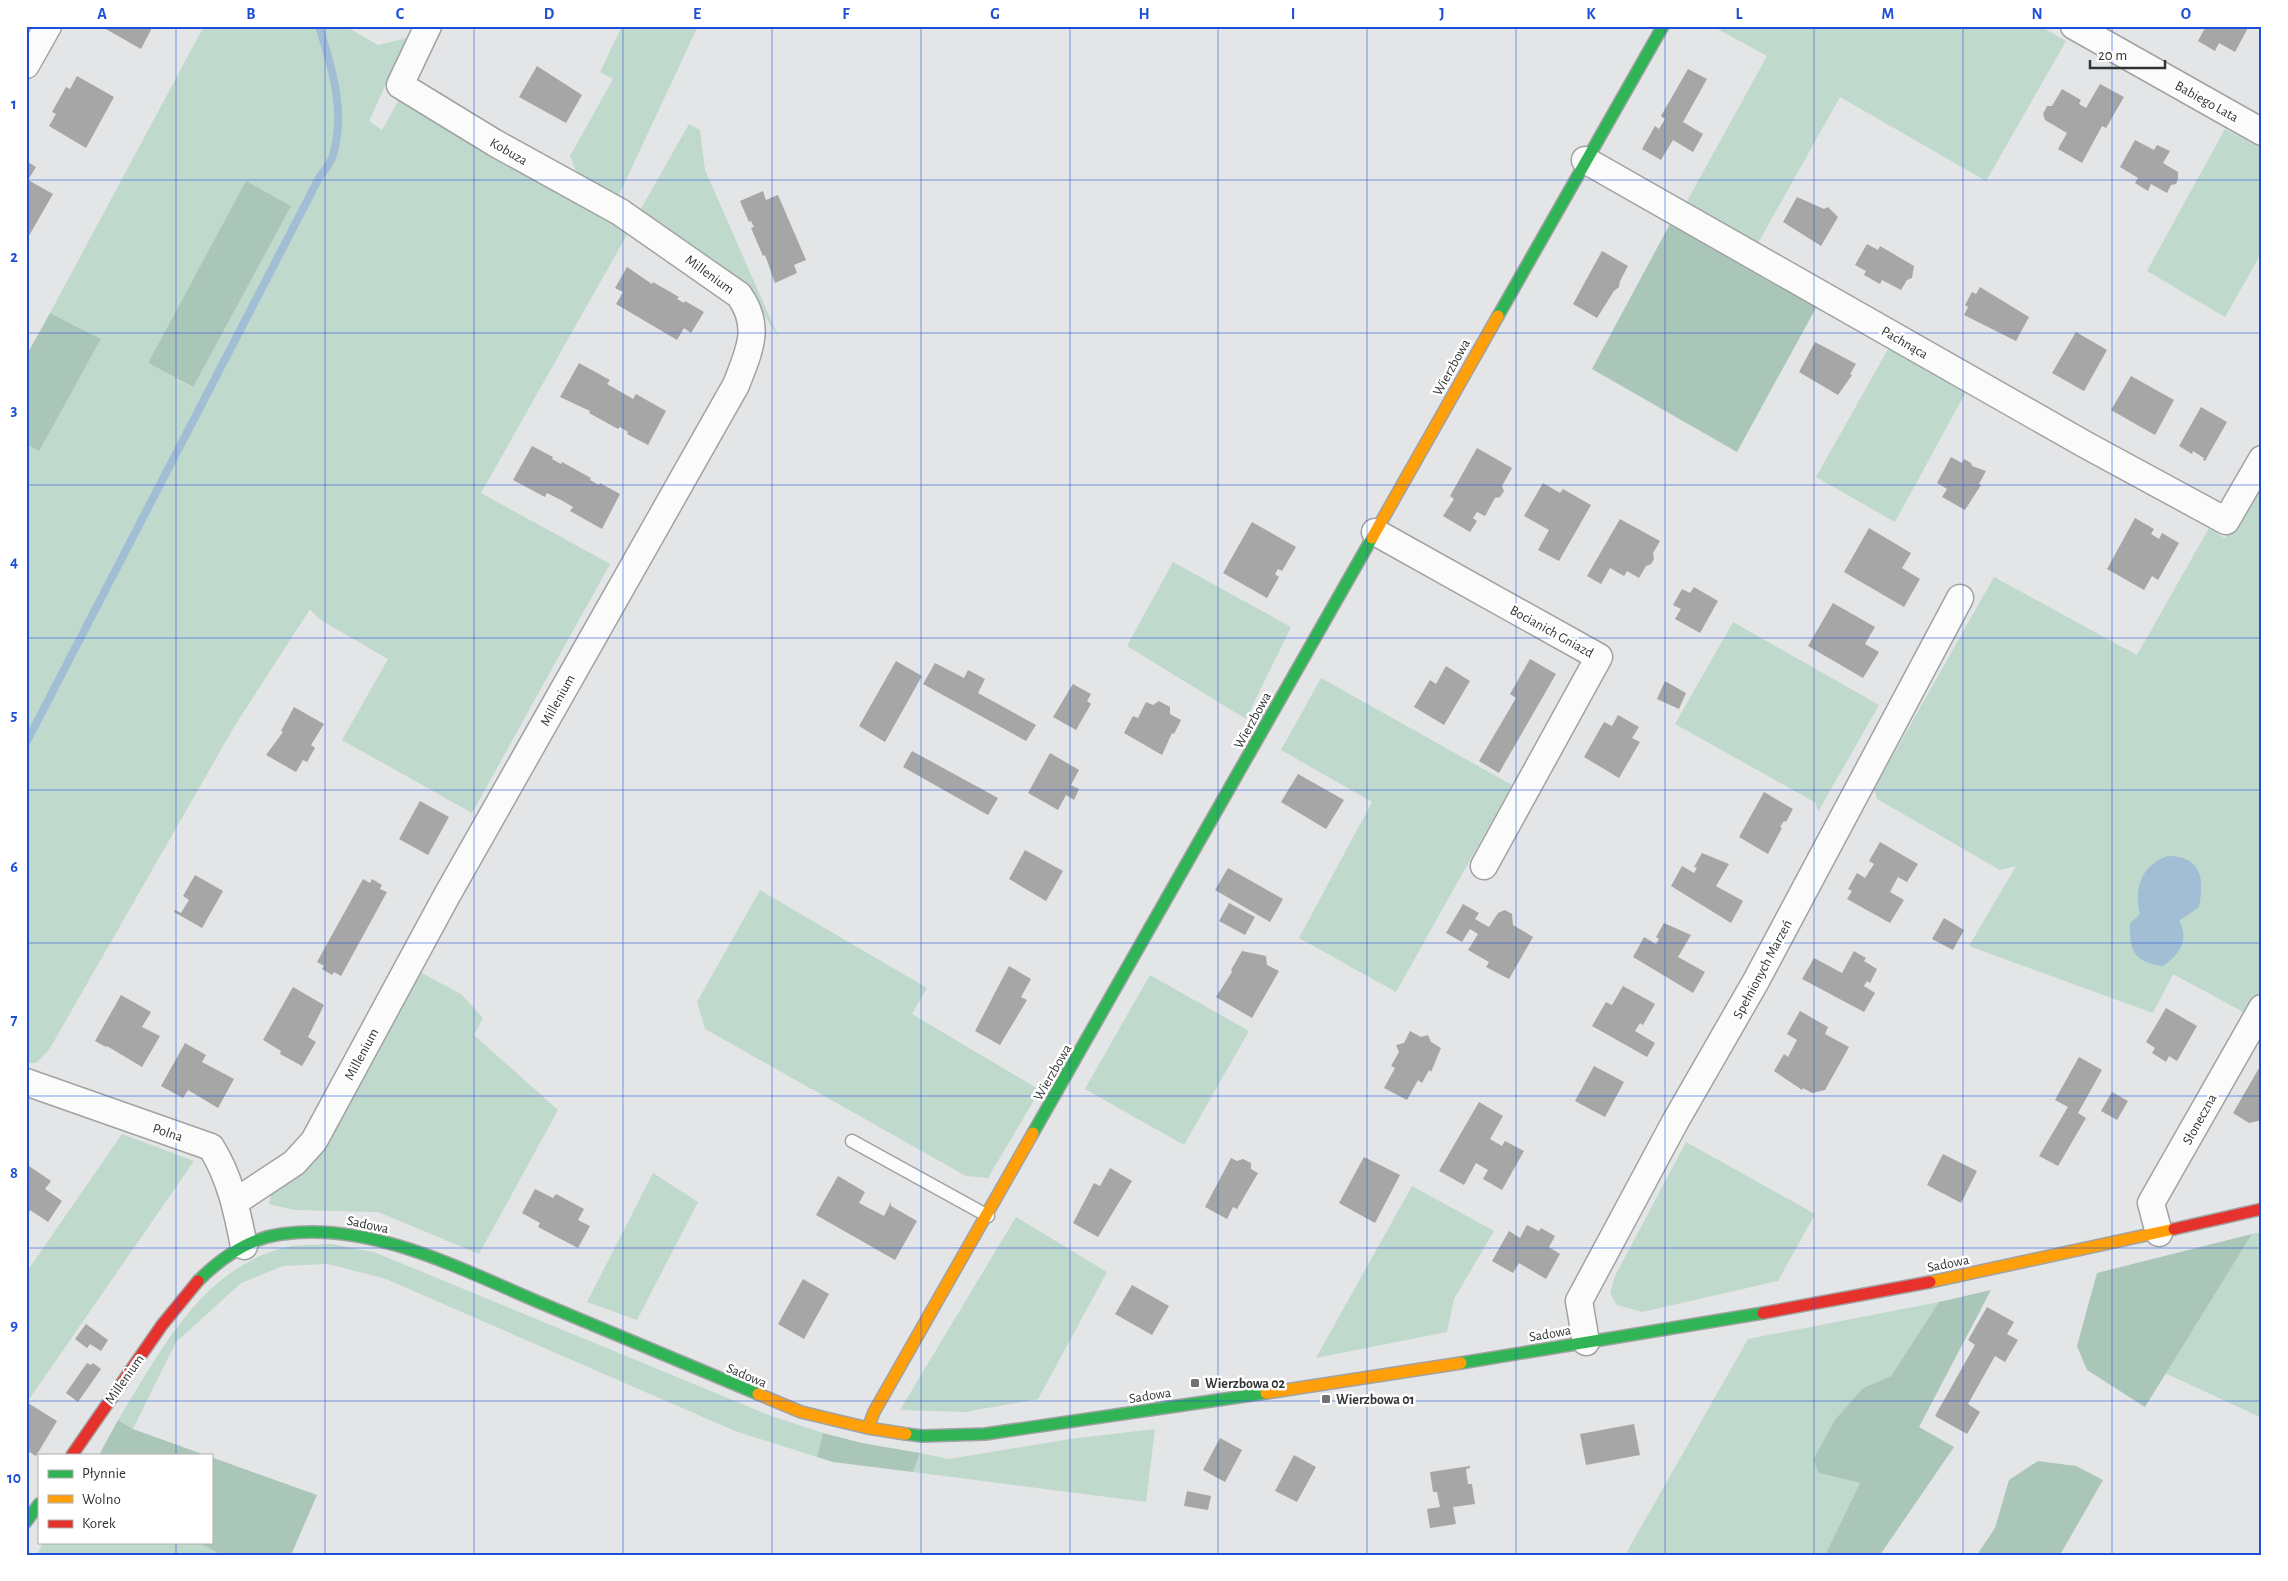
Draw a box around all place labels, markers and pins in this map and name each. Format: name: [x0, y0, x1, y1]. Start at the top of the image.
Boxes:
marker: Wierzbowa 02: [1189, 1377, 1201, 1389]
place label: Wierzbowa 02: [1205, 1377, 1286, 1391]
marker: Wierzbowa 01: [1320, 1393, 1332, 1405]
place label: Wierzbowa 01: [1336, 1393, 1415, 1407]

